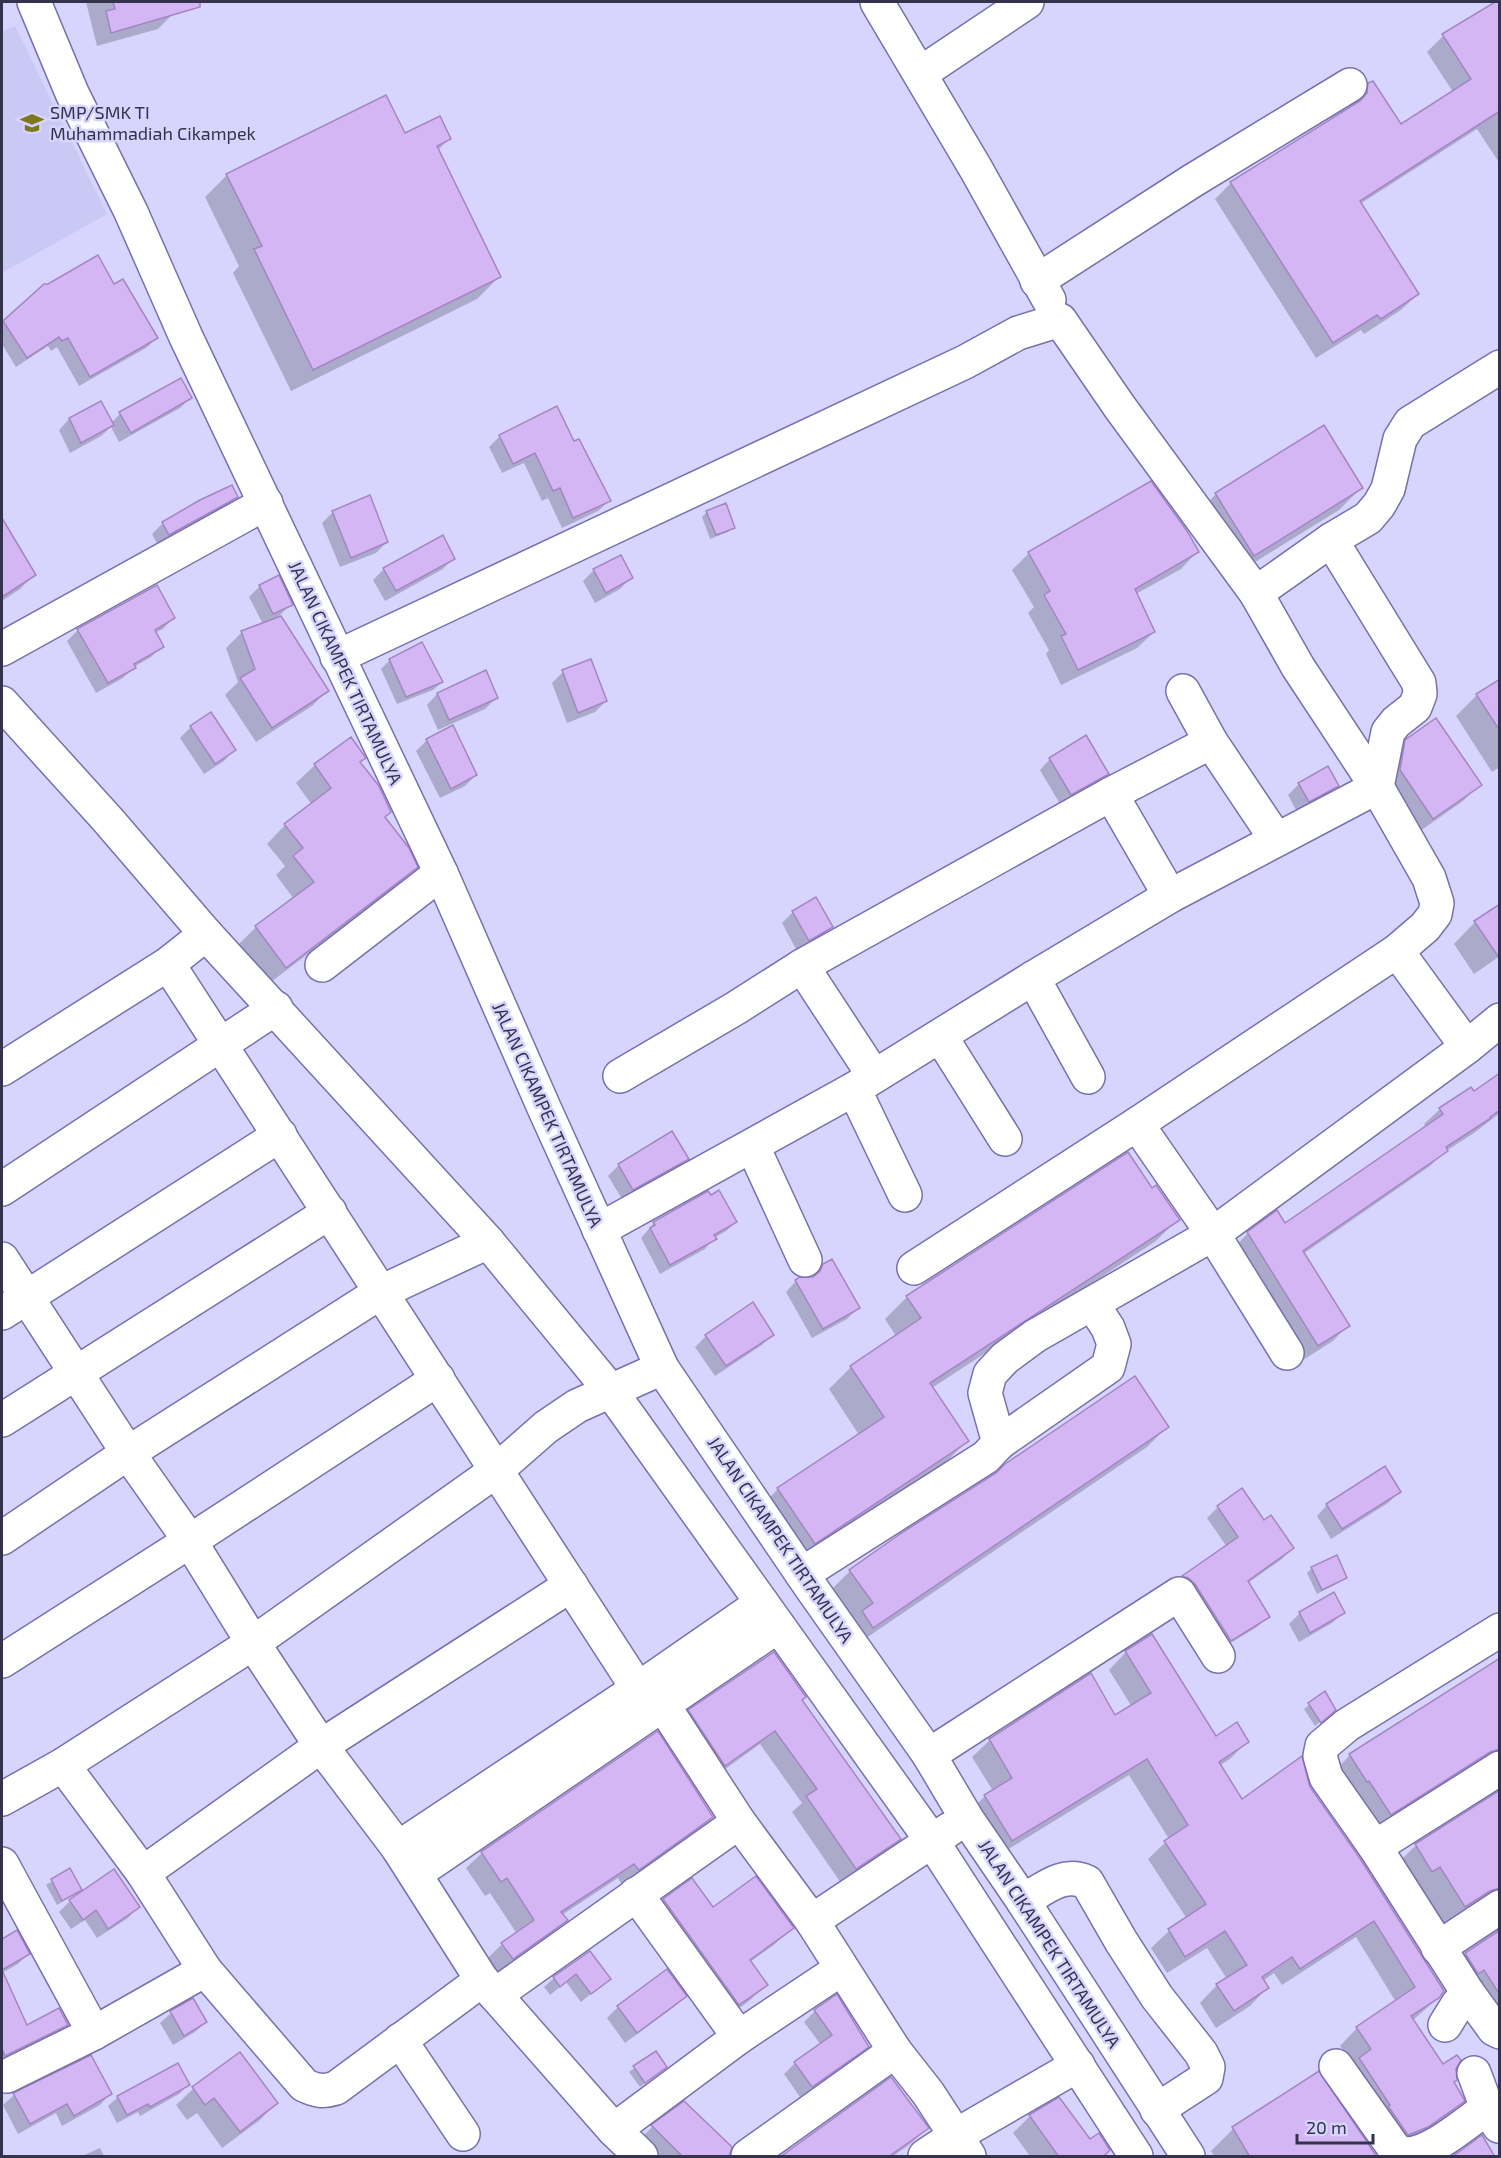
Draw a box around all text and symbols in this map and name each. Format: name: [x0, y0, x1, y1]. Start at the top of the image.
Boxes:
place label: SMP/SMK TI Muhammadiah Cikampek: [50, 101, 256, 144]
school or university icon: SMP/SMK TI Muhammadiah Cikampek: [19, 110, 45, 136]
street label: JALAN CIKAMPEK TIRTAMULYA: [284, 557, 408, 789]
street label: JALAN CIKAMPEK TIRTAMULYA: [488, 999, 608, 1231]
street label: JALAN CIKAMPEK TIRTAMULYA: [703, 1432, 859, 1648]
street label: JALAN CIKAMPEK TIRTAMULYA: [974, 1835, 1126, 2053]
scale bar: [1297, 2107, 1374, 2145]
text: 20 m: [1306, 2116, 1347, 2138]

